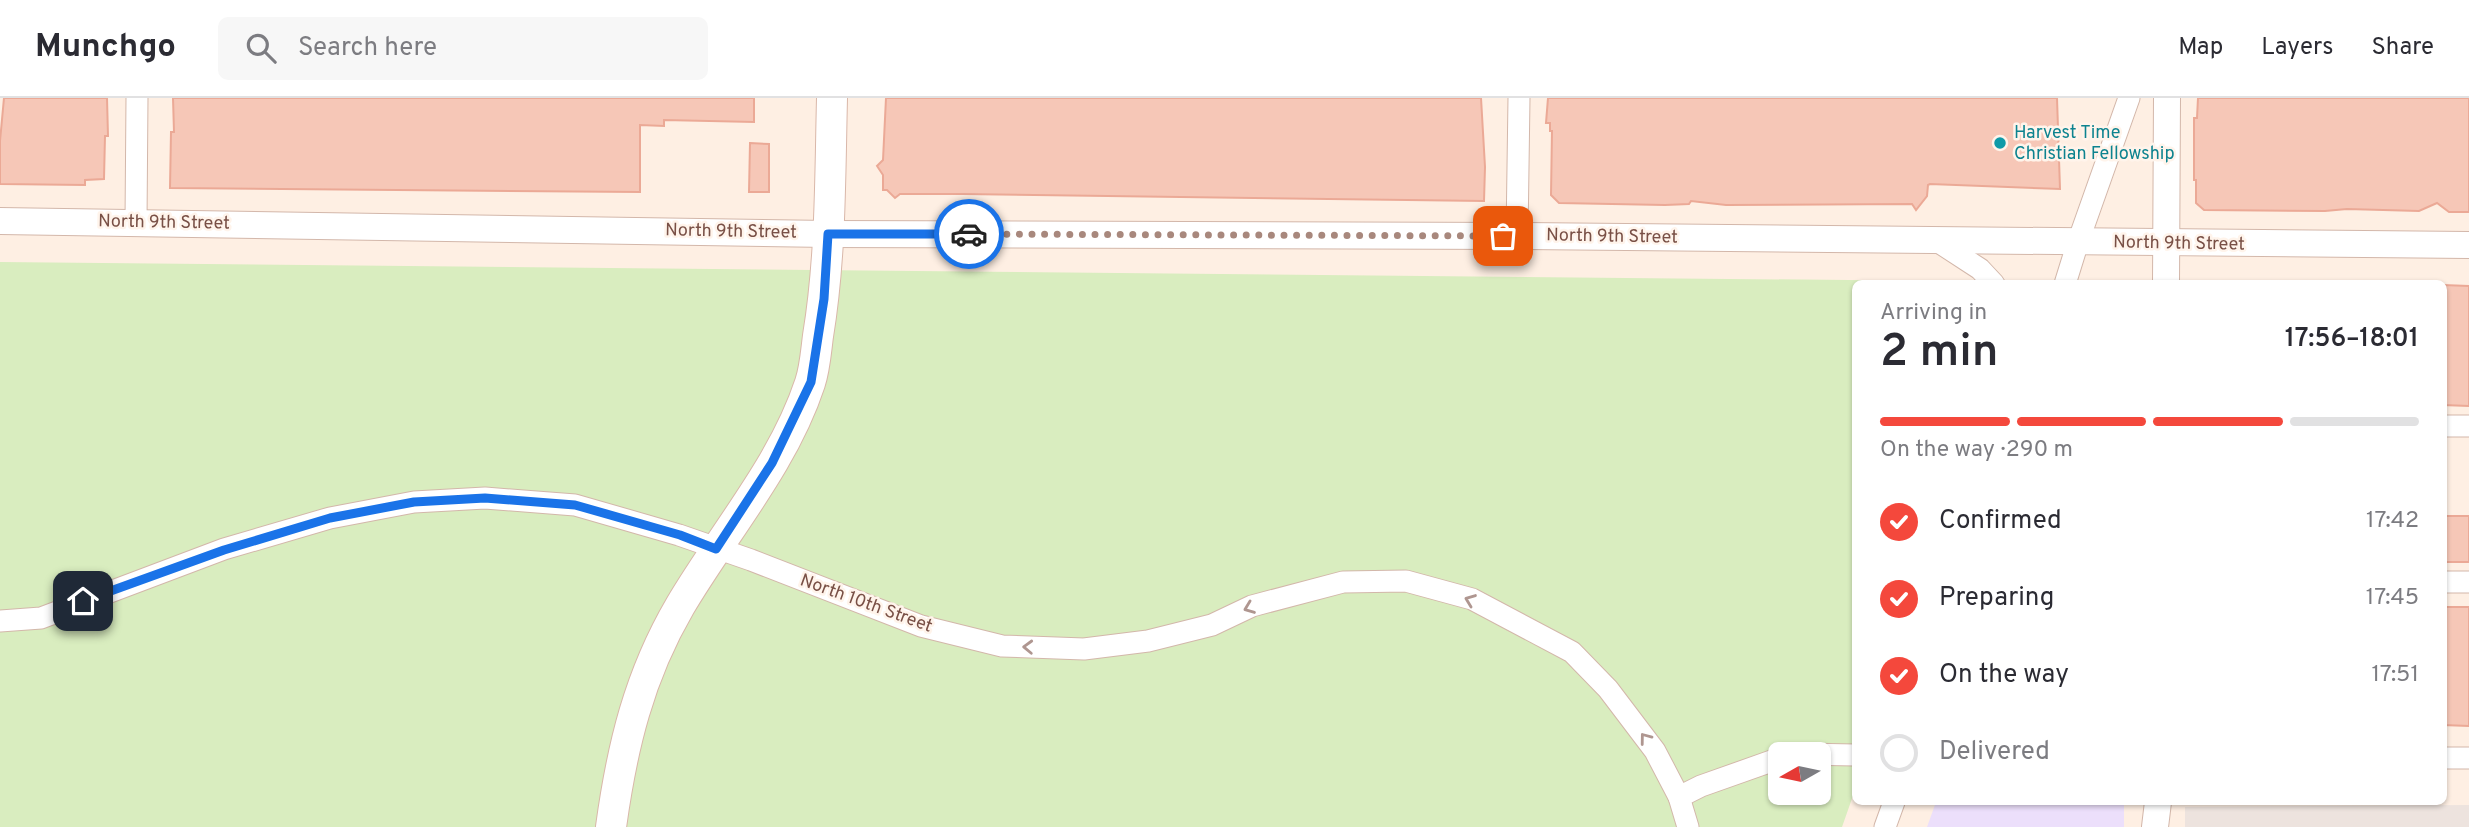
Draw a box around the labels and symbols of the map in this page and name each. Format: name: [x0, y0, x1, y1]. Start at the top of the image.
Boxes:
place label: Harvest Time Christian Fellowship: [2014, 122, 2175, 166]
marker: Harvest Time Christian Fellowship: [1992, 135, 2008, 151]
courier: [934, 199, 1004, 269]
pin: [1473, 206, 1533, 266]
street label: North 9th Street: [98, 210, 230, 236]
street label: North 9th Street: [665, 219, 797, 245]
street label: North 9th Street: [1546, 224, 1678, 250]
street label: North 9th Street: [2113, 231, 2245, 257]
street label: North 10th Street: [797, 569, 935, 639]
pin: [53, 571, 113, 631]
one-way arrow: [1465, 594, 1477, 608]
one-way arrow: [1244, 600, 1256, 614]
one-way arrow: [1022, 640, 1033, 655]
one-way arrow: [1641, 733, 1654, 746]
north arrow: [1768, 742, 1830, 805]

